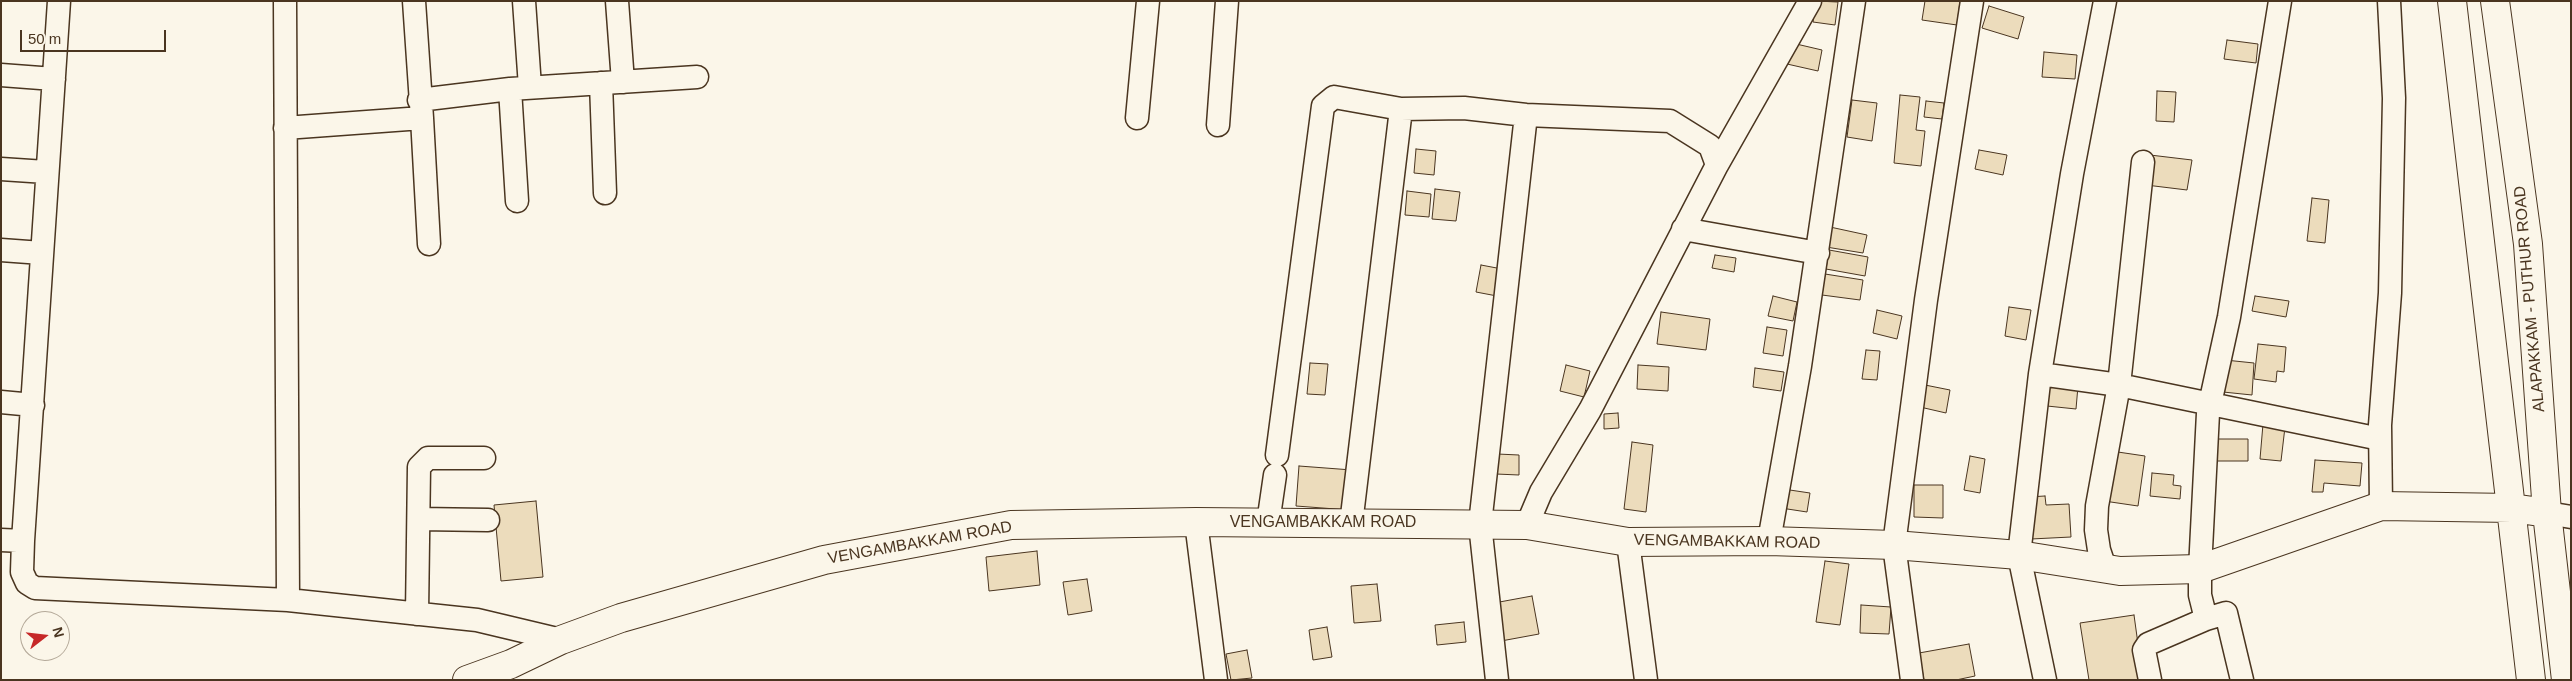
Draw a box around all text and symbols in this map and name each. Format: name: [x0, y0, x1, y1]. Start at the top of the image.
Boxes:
scale bar: [22, 20, 169, 52]
text: 50 m: [28, 30, 61, 47]
street label: ALAPAKKAM - PUTHUR ROAD: [2511, 185, 2549, 413]
street label: VENGAMBAKKAM ROAD: [1230, 513, 1416, 533]
street label: VENGAMBAKKAM ROAD: [826, 517, 1014, 569]
street label: VENGAMBAKKAM ROAD: [1633, 531, 1821, 553]
north arrow: [20, 611, 70, 661]
text: N: [49, 625, 68, 639]

